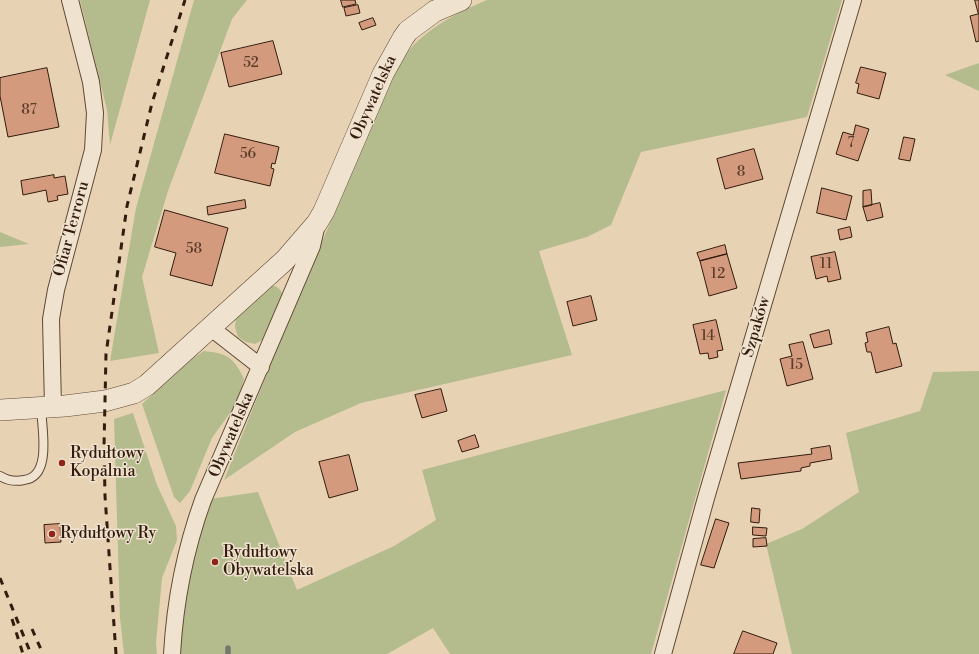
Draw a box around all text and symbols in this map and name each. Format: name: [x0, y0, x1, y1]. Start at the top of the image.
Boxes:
street label: Obywatelska: [347, 53, 401, 143]
house number: 52: [243, 56, 259, 72]
house number: 87: [21, 103, 37, 119]
house number: 7: [847, 136, 855, 152]
house number: 56: [240, 147, 256, 163]
house number: 8: [737, 165, 745, 181]
street label: Ofiar Terroru: [50, 179, 94, 279]
house number: 58: [186, 242, 202, 258]
house number: 11: [820, 257, 832, 273]
house number: 12: [711, 267, 725, 283]
street label: Szpaków: [739, 295, 775, 359]
house number: 14: [701, 329, 715, 345]
house number: 15: [789, 358, 803, 374]
street label: Obywatelska: [205, 389, 259, 481]
place label: Rydułtowy Kopalnia: [70, 444, 144, 482]
marker: Rydułtowy Kopalnia: [57, 458, 67, 468]
place label: Rydułtowy Ry: [60, 524, 156, 544]
marker: Rydułtowy Ry: [47, 529, 57, 539]
place label: Rydułtowy Obywatelska: [223, 543, 314, 581]
marker: Rydułtowy Obywatelska: [210, 557, 220, 567]

